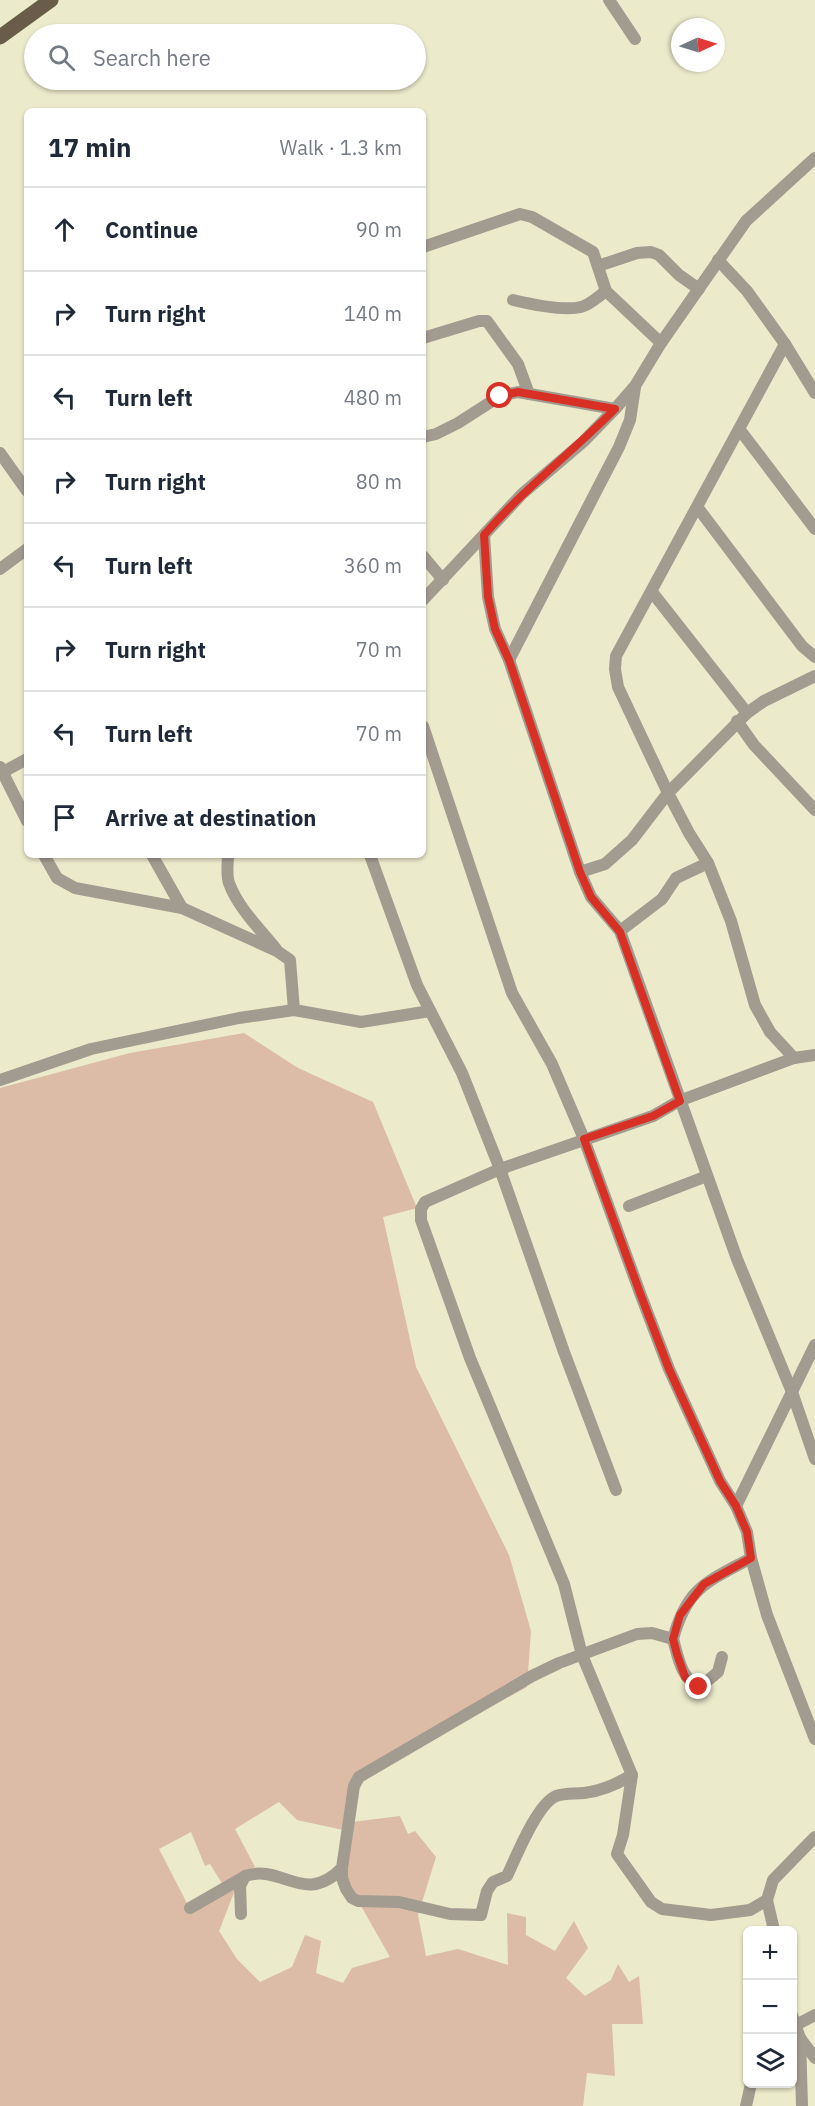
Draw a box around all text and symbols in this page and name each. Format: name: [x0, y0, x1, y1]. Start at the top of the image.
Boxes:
north arrow: [671, 18, 725, 72]
search box: [24, 24, 426, 90]
icon: search: [45, 41, 78, 74]
text: Search here: [93, 43, 211, 72]
text: 17 min: [48, 130, 132, 164]
text: Walk · 1.3 km: [280, 134, 402, 161]
icon: ahead: [48, 213, 81, 246]
text: Continue: [105, 215, 198, 244]
text: 90 m: [356, 216, 402, 243]
icon: right: [48, 297, 81, 330]
text: Turn right: [105, 299, 206, 328]
text: 140 m: [344, 300, 402, 327]
icon: left: [48, 381, 81, 414]
route start: [486, 382, 512, 408]
text: Turn left: [105, 383, 193, 412]
text: 480 m: [344, 384, 402, 411]
icon: right: [48, 465, 81, 498]
text: Turn right: [105, 467, 206, 496]
text: 80 m: [356, 468, 402, 495]
icon: left: [48, 549, 81, 582]
text: Turn left: [105, 551, 193, 580]
text: 360 m: [344, 552, 402, 579]
icon: right: [48, 633, 81, 666]
text: Turn right: [105, 635, 206, 664]
text: 70 m: [356, 636, 402, 663]
icon: left: [48, 717, 81, 750]
text: Turn left: [105, 719, 193, 748]
text: 70 m: [356, 720, 402, 747]
icon: arrive: [48, 801, 81, 834]
text: Arrive at destination: [105, 803, 316, 832]
route end: [685, 1673, 711, 1699]
map controls: [743, 1926, 797, 2088]
button: +: [743, 1926, 797, 1980]
button: −: [743, 1980, 797, 2034]
button: layers: [743, 2034, 797, 2088]

